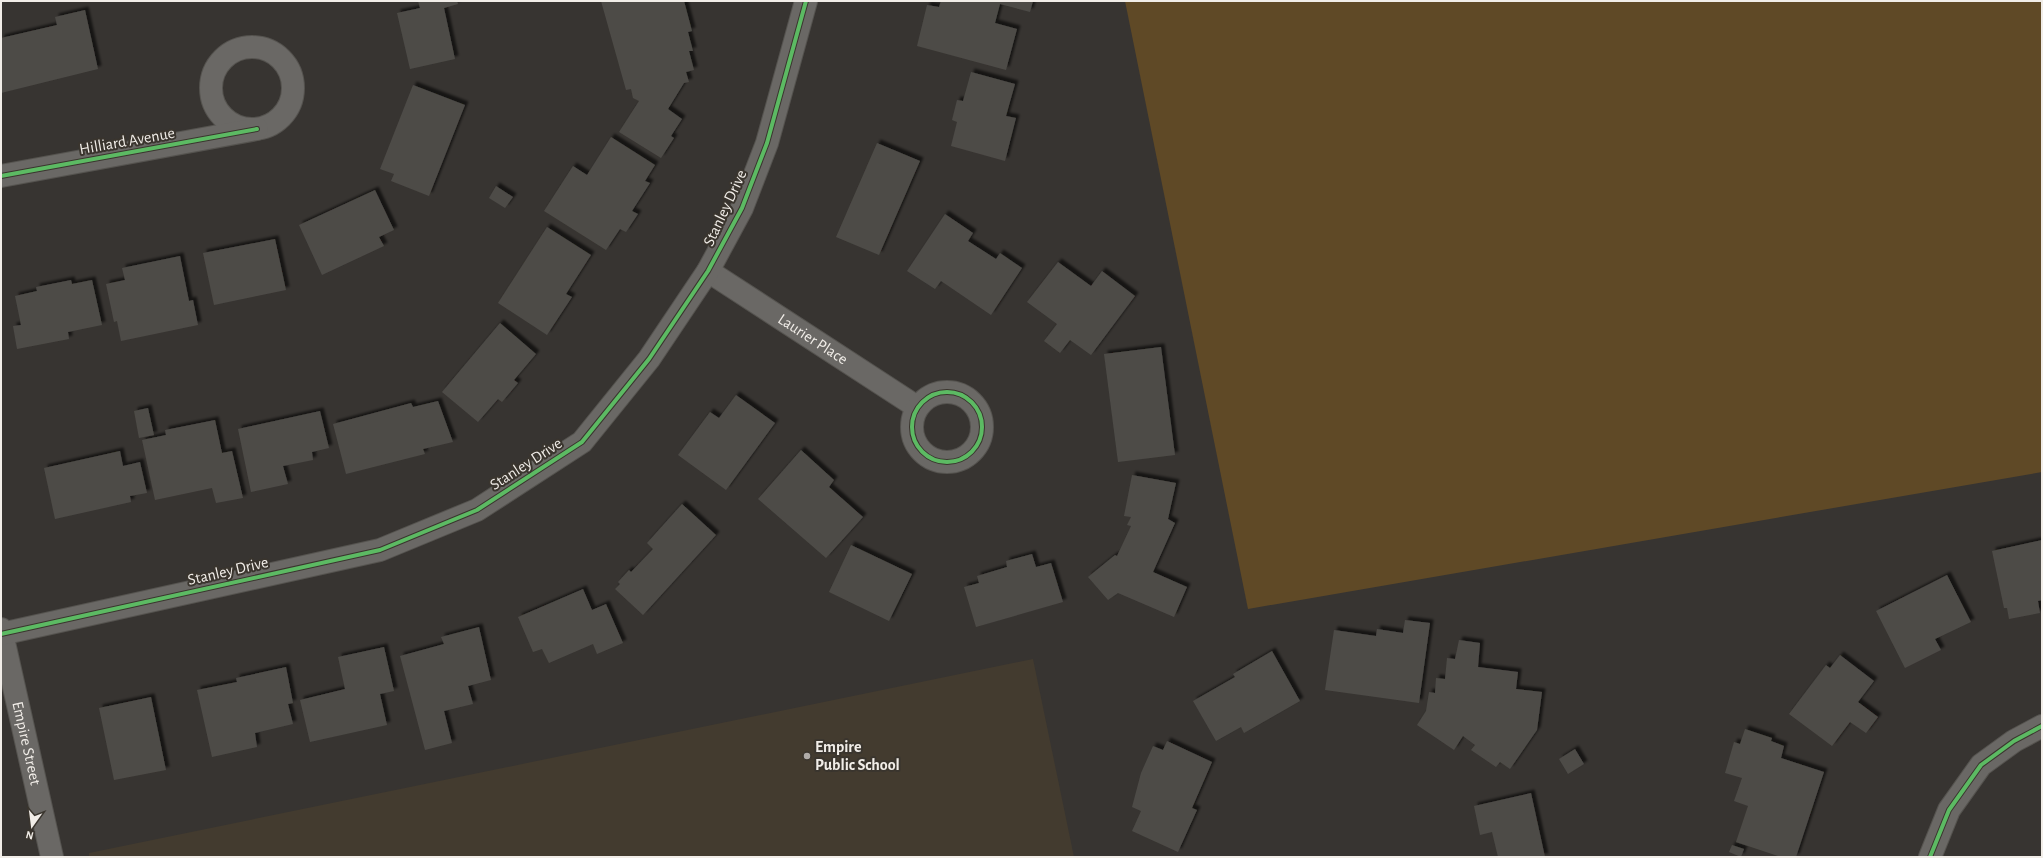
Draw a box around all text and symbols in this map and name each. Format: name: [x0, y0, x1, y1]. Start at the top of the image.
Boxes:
street label: Hilliard Avenue: [78, 125, 176, 157]
street label: Stanley Drive: [700, 167, 751, 249]
street label: Laurier Place: [775, 311, 850, 368]
street label: Stanley Drive: [487, 435, 565, 494]
street label: Stanley Drive: [186, 554, 270, 589]
street label: Empire Street: [9, 700, 44, 787]
place label: Empire Public School: [815, 739, 900, 773]
marker: Empire Public School: [802, 751, 812, 761]
north arrow: [12, 806, 52, 846]
text: N: [25, 829, 35, 841]

